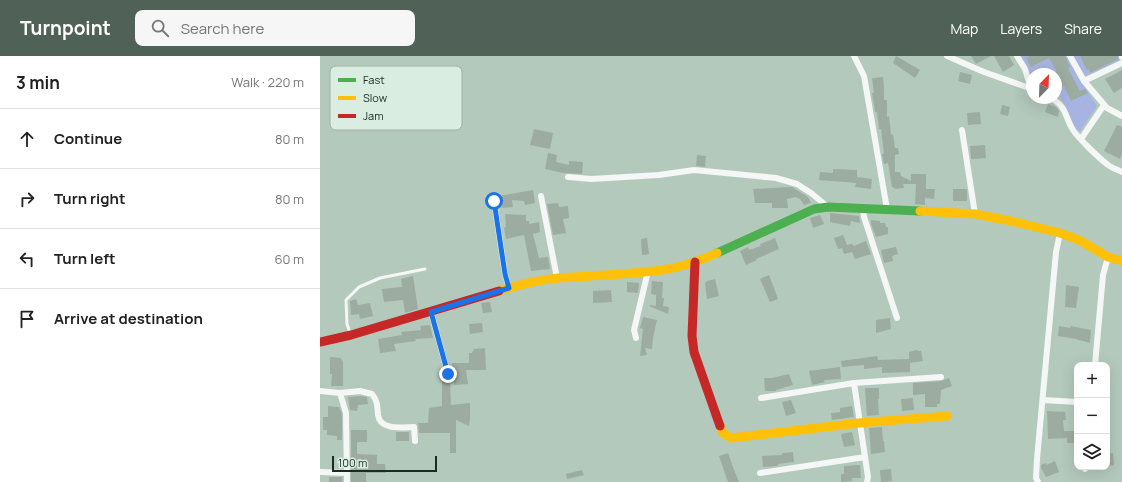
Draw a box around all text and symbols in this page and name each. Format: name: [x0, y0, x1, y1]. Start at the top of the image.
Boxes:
search box: [135, 10, 415, 46]
text: Turnpoint: [20, 15, 111, 41]
icon: search: [149, 17, 171, 39]
text: Search here: [181, 18, 264, 39]
text: Map: [950, 19, 978, 38]
text: Layers: [1000, 19, 1042, 38]
text: Share: [1064, 19, 1102, 38]
legend: [330, 66, 462, 130]
north arrow: [1026, 68, 1062, 104]
text: 3 min: [16, 71, 60, 94]
text: Fast: [363, 72, 385, 87]
text: Walk · 220 m: [231, 73, 304, 91]
text: Slow: [363, 90, 388, 105]
text: Jam: [363, 108, 384, 123]
icon: ahead: [16, 128, 38, 150]
text: Continue: [54, 128, 122, 149]
text: 80 m: [275, 130, 304, 148]
icon: right: [16, 188, 38, 210]
text: Turn right: [54, 188, 125, 209]
text: 80 m: [275, 190, 304, 208]
route start: [485, 192, 503, 210]
icon: left: [16, 248, 38, 270]
text: Turn left: [54, 248, 116, 269]
text: 60 m: [274, 250, 304, 268]
icon: arrive: [16, 308, 38, 330]
text: Arrive at destination: [54, 308, 203, 329]
map controls: [1074, 362, 1110, 470]
button: +: [1074, 362, 1110, 398]
route end: [439, 365, 457, 383]
button: −: [1074, 398, 1110, 434]
button: layers: [1074, 434, 1110, 470]
scale bar: [332, 454, 437, 473]
text: 100 m: [338, 455, 367, 470]

